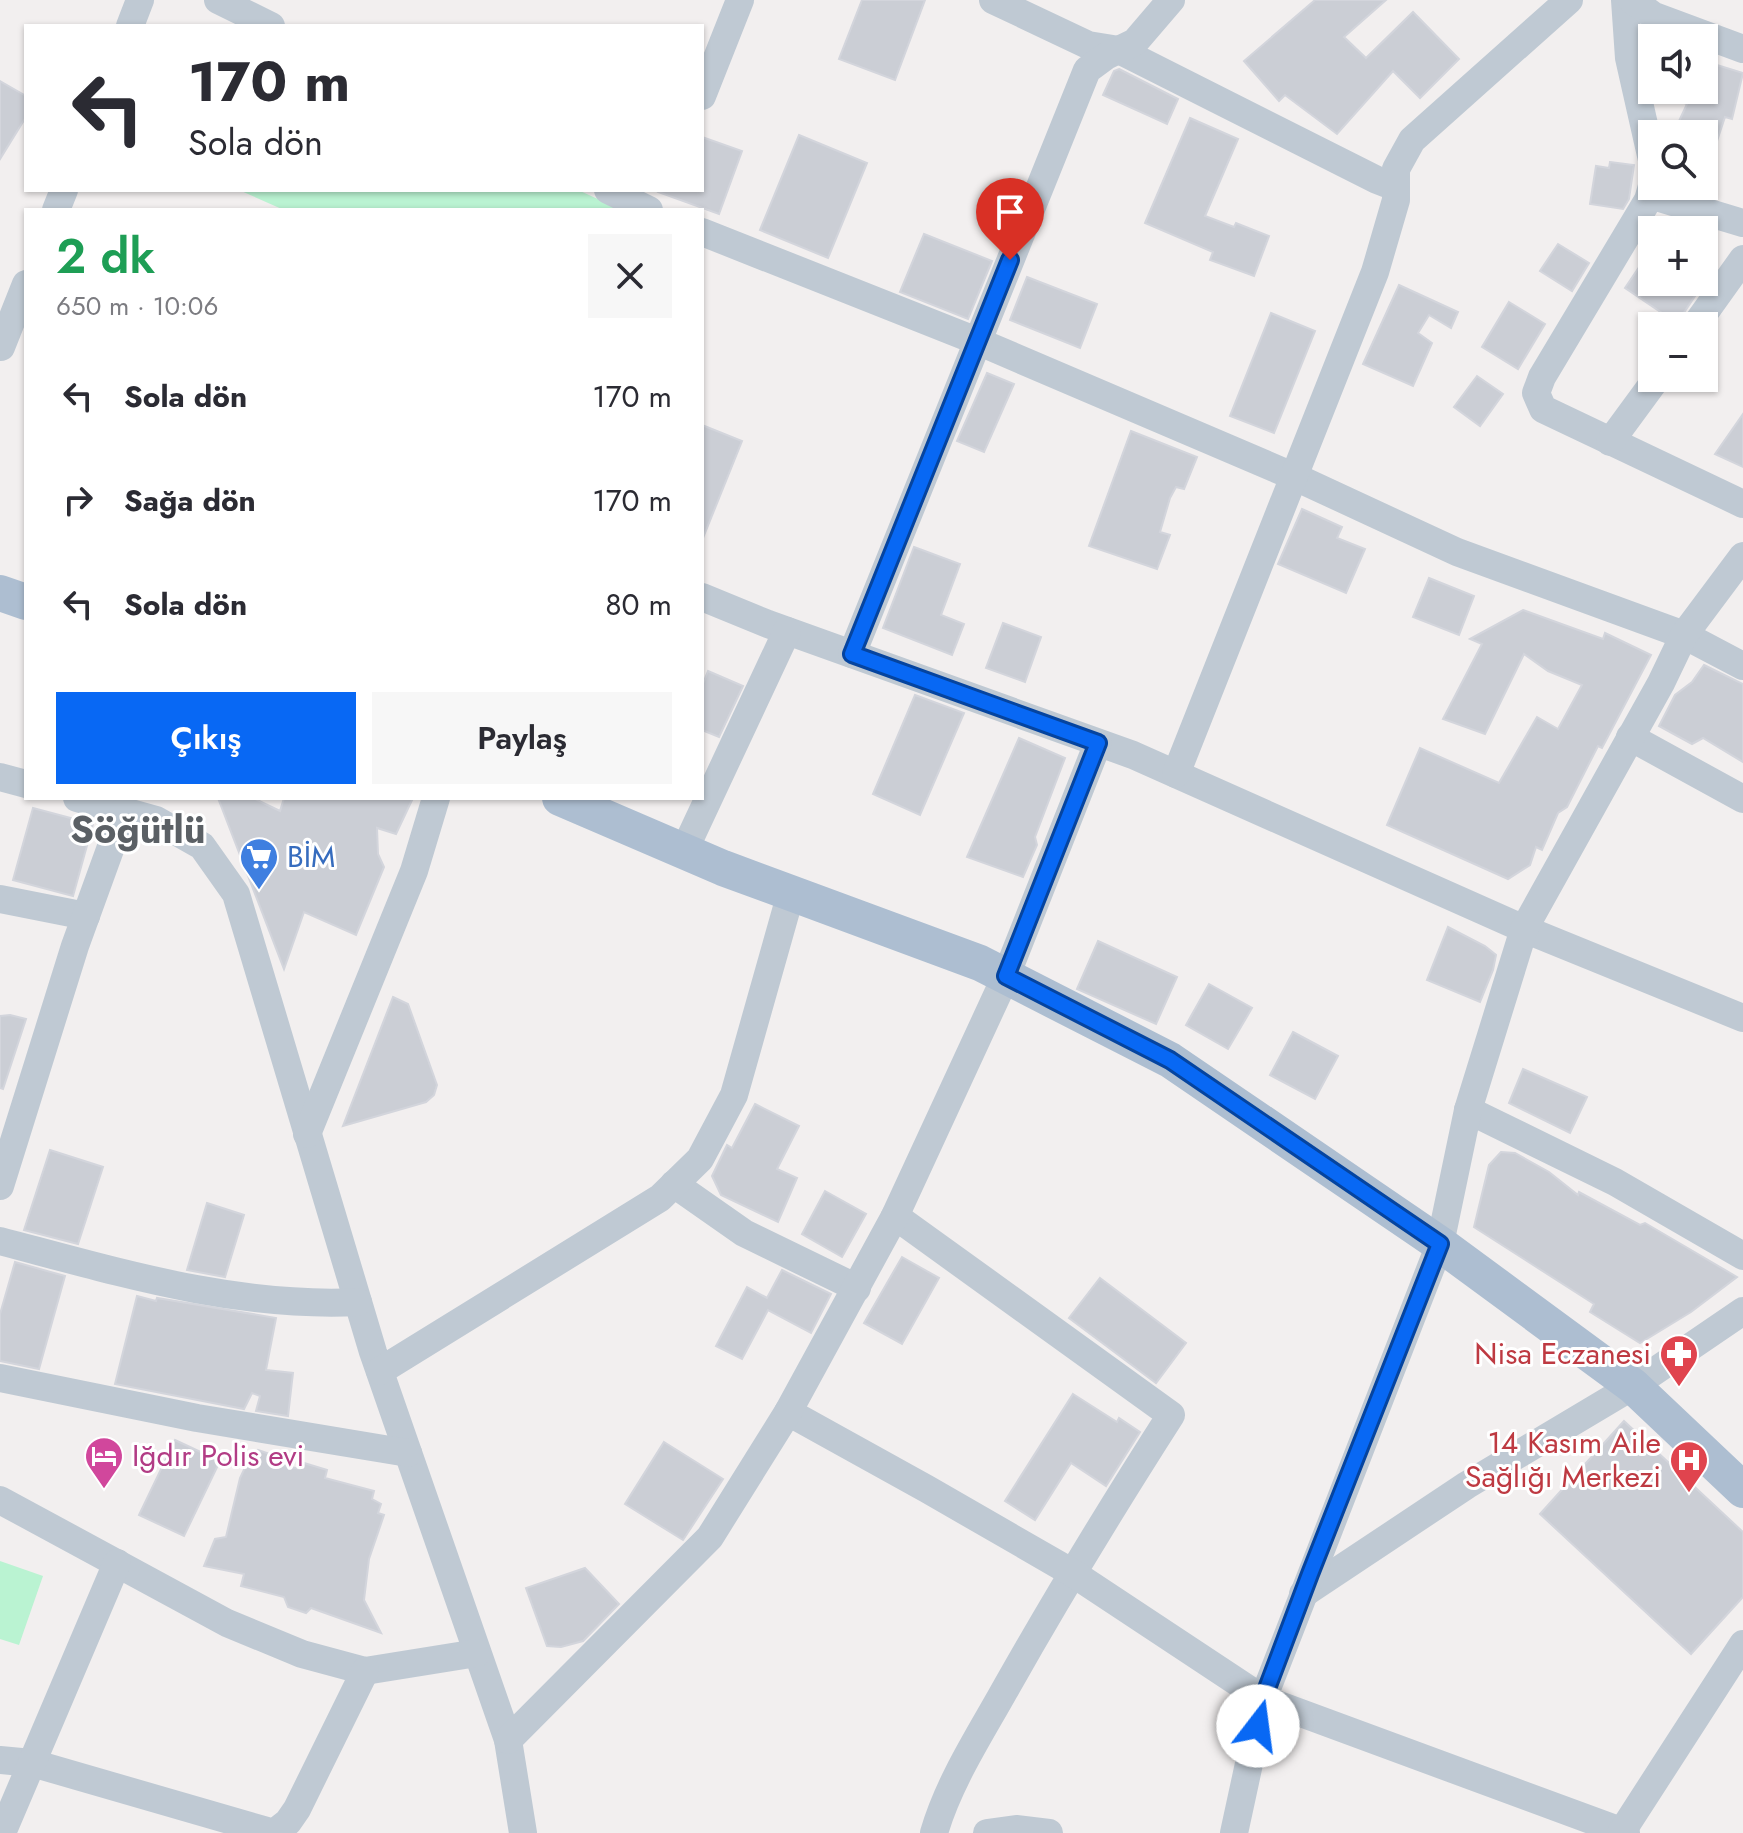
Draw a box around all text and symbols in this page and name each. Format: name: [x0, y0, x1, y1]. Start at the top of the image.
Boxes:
map controls: [1638, 24, 1718, 392]
button: sound: [1638, 24, 1718, 104]
text: 170 m: [188, 41, 350, 122]
icon: left: [56, 56, 160, 160]
text: Sola dön: [188, 116, 323, 168]
button: search: [1638, 120, 1718, 200]
pin: [976, 178, 1044, 260]
icon: arrive: [988, 190, 1032, 234]
button: +: [1638, 216, 1718, 296]
text: 2 dk: [56, 222, 155, 291]
button: close: [588, 234, 672, 318]
text: 650 m · 10:06: [56, 287, 218, 325]
button: −: [1638, 312, 1718, 392]
icon: left: [56, 374, 100, 418]
text: Sola dön: [124, 375, 247, 418]
text: 170 m: [592, 375, 672, 418]
icon: right: [56, 478, 100, 522]
text: Sağa dön: [124, 479, 256, 522]
text: 170 m: [592, 479, 672, 522]
icon: left: [56, 582, 100, 626]
text: Sola dön: [124, 583, 247, 626]
text: 80 m: [605, 583, 672, 626]
button: Çıkış: [56, 692, 356, 784]
button: Paylaş: [372, 692, 672, 784]
district label: Söğütlü: [70, 802, 206, 857]
place label: BİM: [287, 835, 335, 878]
supermarket icon: BİM: [238, 836, 280, 891]
place label: Nisa Eczanesi: [1474, 1332, 1651, 1375]
pharmacy icon: Nisa Eczanesi: [1658, 1333, 1700, 1388]
place label: 14 Kasım Aile Sağlığı Merkezi: [1465, 1421, 1661, 1498]
place label: Iğdır Polis evi: [132, 1434, 304, 1477]
hotel icon: Iğdır Polis evi: [83, 1435, 125, 1490]
hospital icon: 14 Kasım Aile Sağlığı Merkezi: [1668, 1439, 1710, 1494]
position arrow: [1216, 1684, 1300, 1768]

